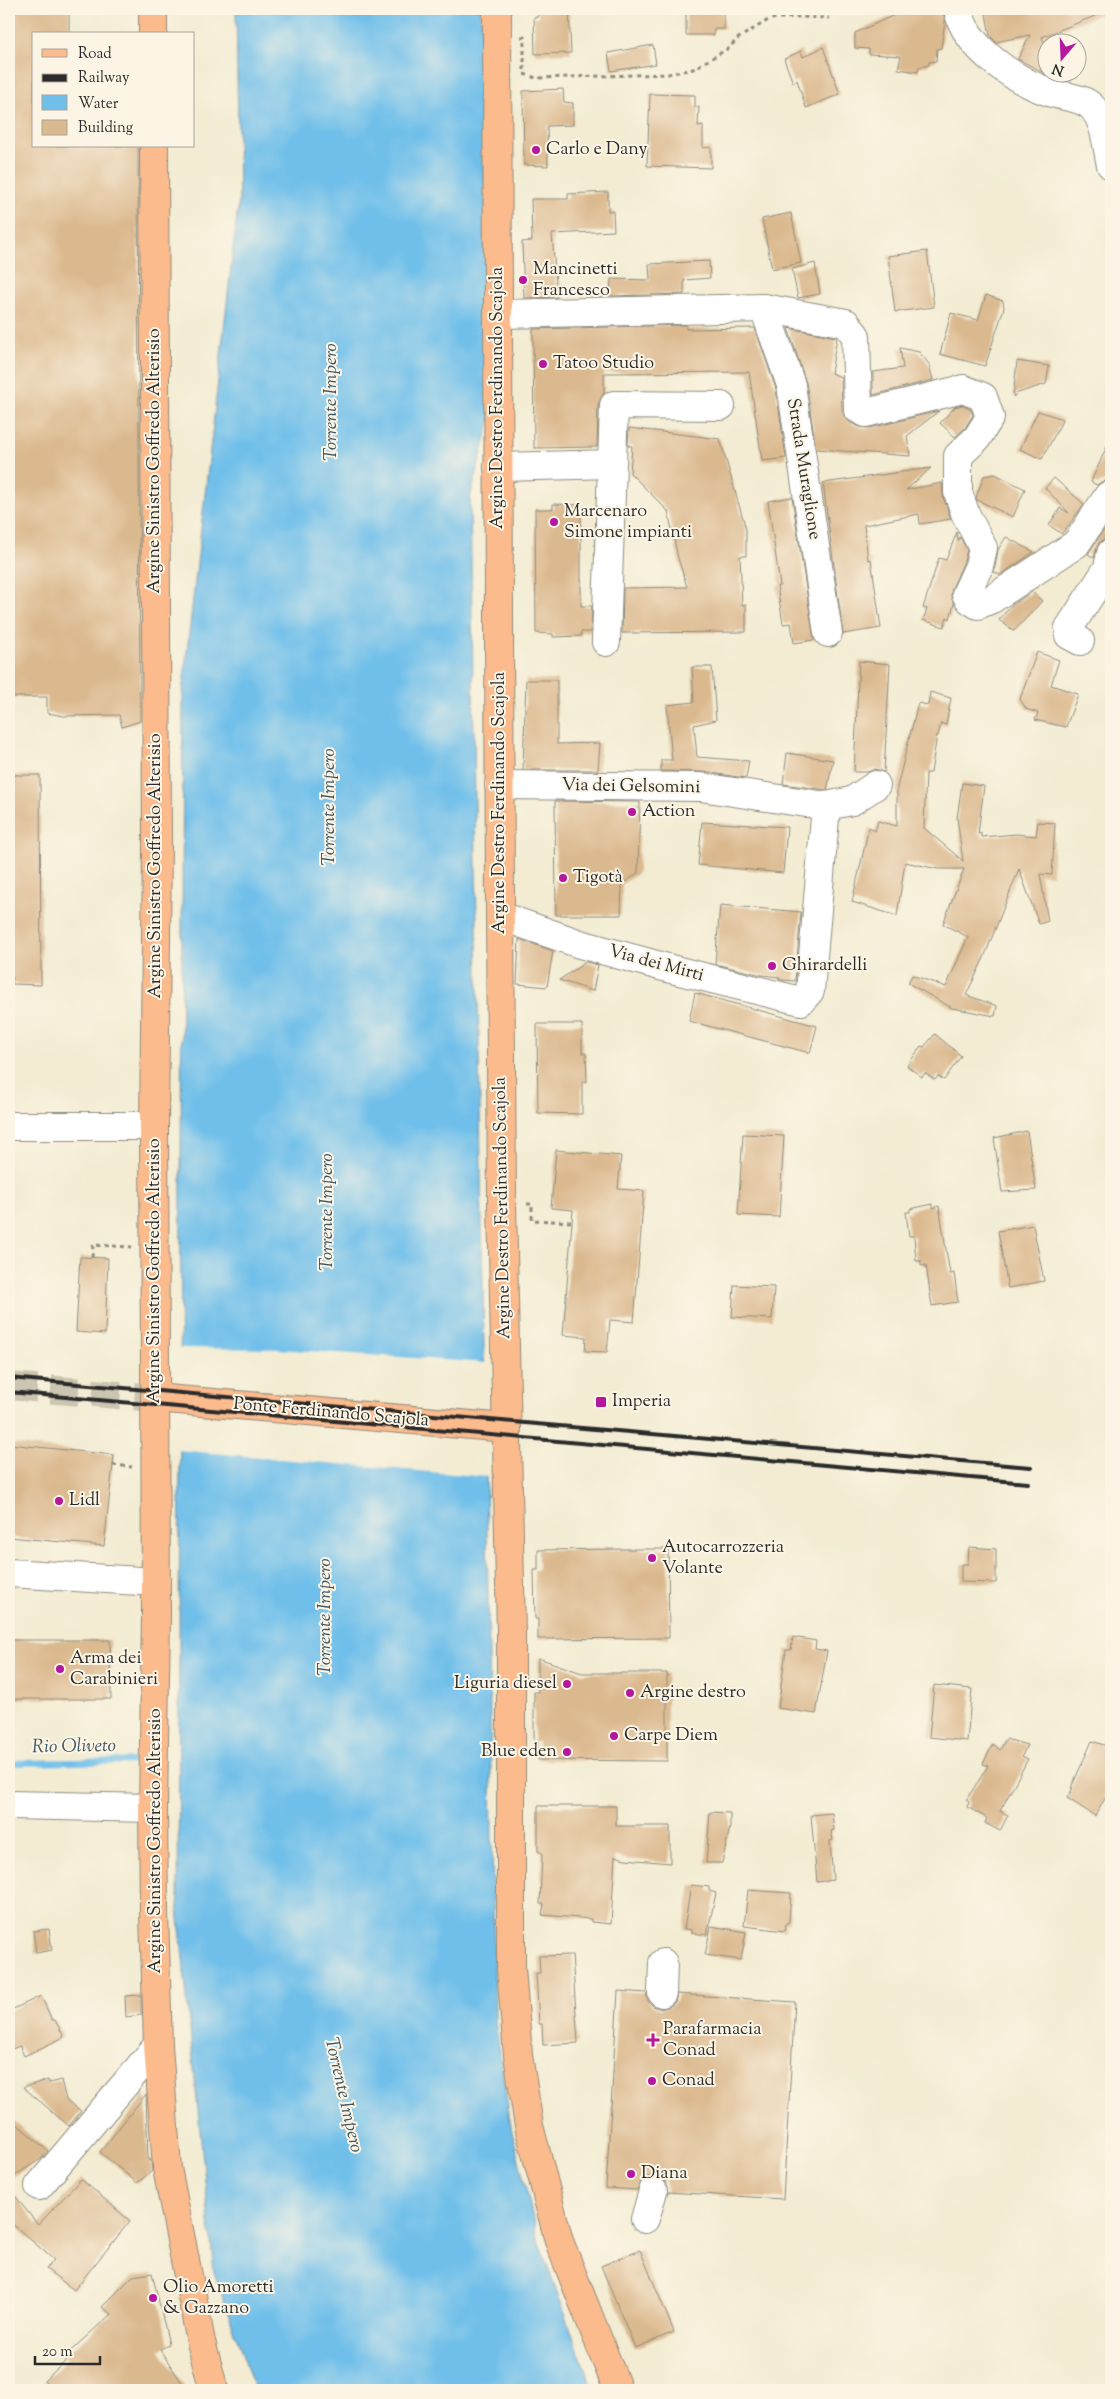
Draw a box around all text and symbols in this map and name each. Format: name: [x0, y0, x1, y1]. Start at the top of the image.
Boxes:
legend: [32, 32, 195, 148]
north arrow: [1038, 32, 1088, 82]
text: Road: [78, 44, 112, 65]
text: N: [1050, 57, 1067, 80]
text: Railway: [78, 68, 130, 89]
text: Water: [78, 94, 119, 115]
text: Building: [78, 118, 133, 139]
place label: Carlo e Dany: [546, 137, 647, 163]
marker: Carlo e Dany: [530, 144, 542, 156]
place label: Mancinetti Francesco: [533, 257, 618, 304]
street label: Argine Destro Ferdinando Scajola: [485, 267, 511, 529]
marker: Mancinetti Francesco: [517, 274, 529, 286]
street label: Argine Sinistro Goffredo Alterisio: [142, 328, 168, 593]
water label: Torrente Impero: [318, 343, 345, 461]
place label: Tatoo Studio: [553, 351, 654, 377]
marker: Tatoo Studio: [537, 358, 549, 370]
street label: Strada Muraglione: [779, 396, 827, 542]
place label: Marcenaro Simone impianti: [564, 499, 692, 546]
marker: Marcenaro Simone impianti: [548, 516, 560, 528]
street label: Argine Destro Ferdinando Scajola: [487, 672, 513, 934]
street label: Argine Sinistro Goffredo Alterisio: [143, 733, 169, 998]
water label: Torrente Impero: [316, 748, 343, 866]
street label: Via dei Gelsomini: [561, 773, 701, 801]
place label: Action: [642, 799, 696, 825]
marker: Action: [626, 806, 638, 818]
place label: Tigotà: [573, 865, 623, 891]
marker: Tigotà: [557, 872, 569, 884]
street label: Via dei Mirti: [605, 939, 707, 989]
place label: Ghirardelli: [782, 953, 867, 979]
marker: Ghirardelli: [766, 960, 778, 972]
street label: Argine Destro Ferdinando Scajola: [488, 1077, 518, 1339]
street label: Argine Sinistro Goffredo Alterisio: [142, 1138, 168, 1403]
water label: Torrente Impero: [314, 1153, 341, 1271]
place label: Imperia: [612, 1389, 671, 1415]
street label: Ponte Ferdinando Scajola: [232, 1391, 430, 1435]
marker: Imperia: [594, 1395, 608, 1409]
place label: Lidl: [69, 1488, 100, 1514]
marker: Lidl: [53, 1495, 65, 1507]
place label: Autocarrozzeria Volante: [662, 1535, 784, 1582]
marker: Autocarrozzeria Volante: [646, 1552, 658, 1564]
water label: Torrente Impero: [312, 1558, 339, 1676]
place label: Arma dei Carabinieri: [70, 1646, 158, 1693]
marker: Arma dei Carabinieri: [54, 1663, 66, 1675]
place label: Liguria diesel: [454, 1671, 557, 1697]
marker: Liguria diesel: [561, 1678, 573, 1690]
place label: Argine destro: [640, 1680, 746, 1706]
marker: Argine destro: [624, 1687, 636, 1699]
street label: Argine Sinistro Goffredo Alterisio: [143, 1708, 169, 1973]
place label: Carpe Diem: [624, 1723, 718, 1749]
marker: Carpe Diem: [608, 1730, 620, 1742]
water label: Rio Oliveto: [32, 1733, 116, 1761]
place label: Blue eden: [481, 1739, 557, 1765]
marker: Blue eden: [561, 1746, 573, 1758]
place label: Parafarmacia Conad: [663, 2017, 761, 2064]
marker: Parafarmacia Conad: [647, 2034, 659, 2046]
water label: Torrente Impero: [317, 2035, 369, 2155]
place label: Conad: [662, 2068, 715, 2094]
marker: Conad: [646, 2075, 658, 2087]
place label: Diana: [641, 2161, 688, 2187]
marker: Diana: [625, 2168, 637, 2180]
place label: Olio Amoretti & Gazzano: [163, 2275, 274, 2322]
marker: Olio Amoretti & Gazzano: [147, 2292, 159, 2304]
scale bar: [35, 2334, 100, 2366]
text: 20 m: [42, 2342, 73, 2363]

